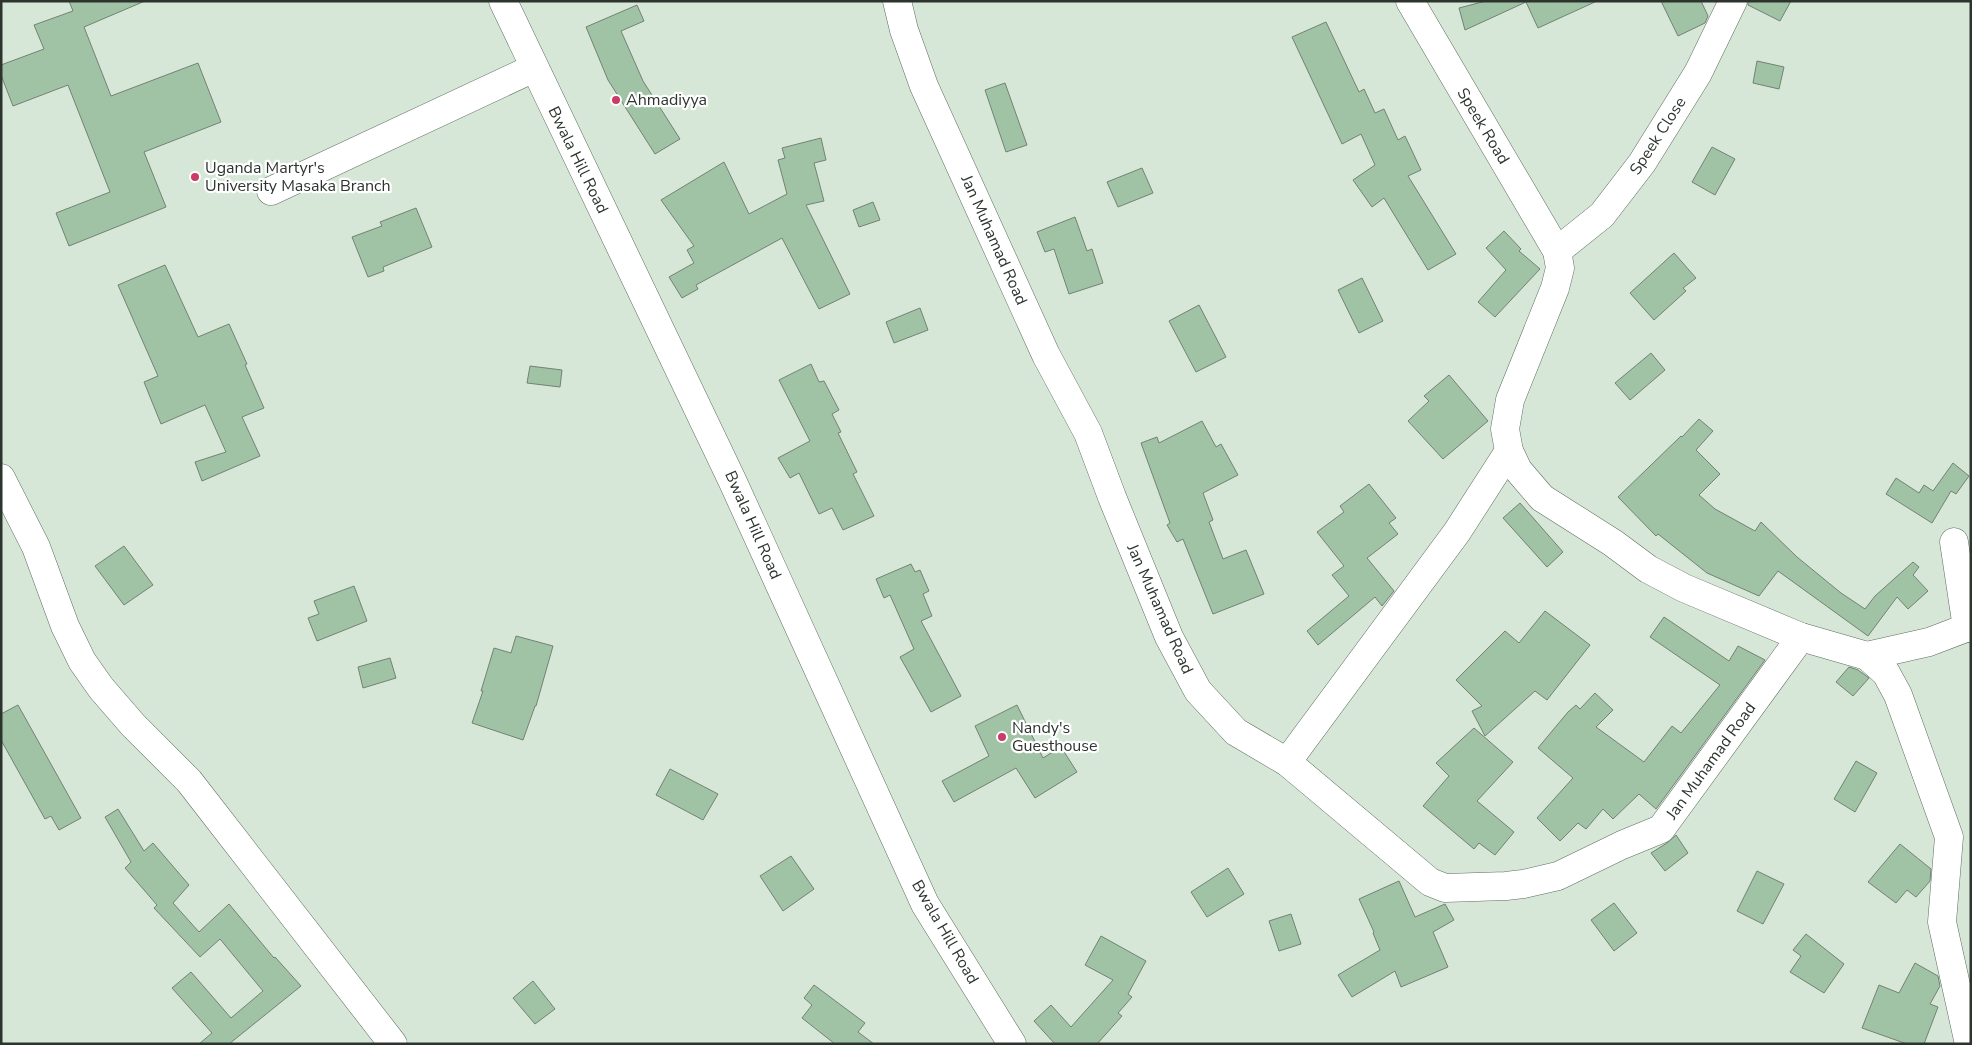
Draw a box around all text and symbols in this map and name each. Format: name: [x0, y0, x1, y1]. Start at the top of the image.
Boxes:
street label: Speek Road: [1452, 84, 1514, 168]
place label: Ahmadiyya: [626, 89, 707, 111]
street label: Speek Close: [1625, 93, 1691, 179]
marker: Ahmadiyya: [610, 94, 622, 106]
street label: Bwala Hill Road: [543, 103, 613, 217]
place label: Uganda Martyr's University Masaka Branch: [205, 157, 391, 197]
marker: Uganda Martyr's University Masaka Branch: [189, 171, 201, 183]
street label: Jan Muhamad Road: [955, 171, 1033, 308]
street label: Bwala Hill Road: [719, 467, 787, 583]
street label: Jan Muhamad Road: [1121, 540, 1199, 677]
street label: Jan Muhamad Road: [1660, 698, 1761, 825]
place label: Nandy's Guesthouse: [1012, 717, 1098, 757]
marker: Nandy's Guesthouse: [996, 731, 1008, 743]
street label: Bwala Hill Road: [906, 876, 984, 988]

